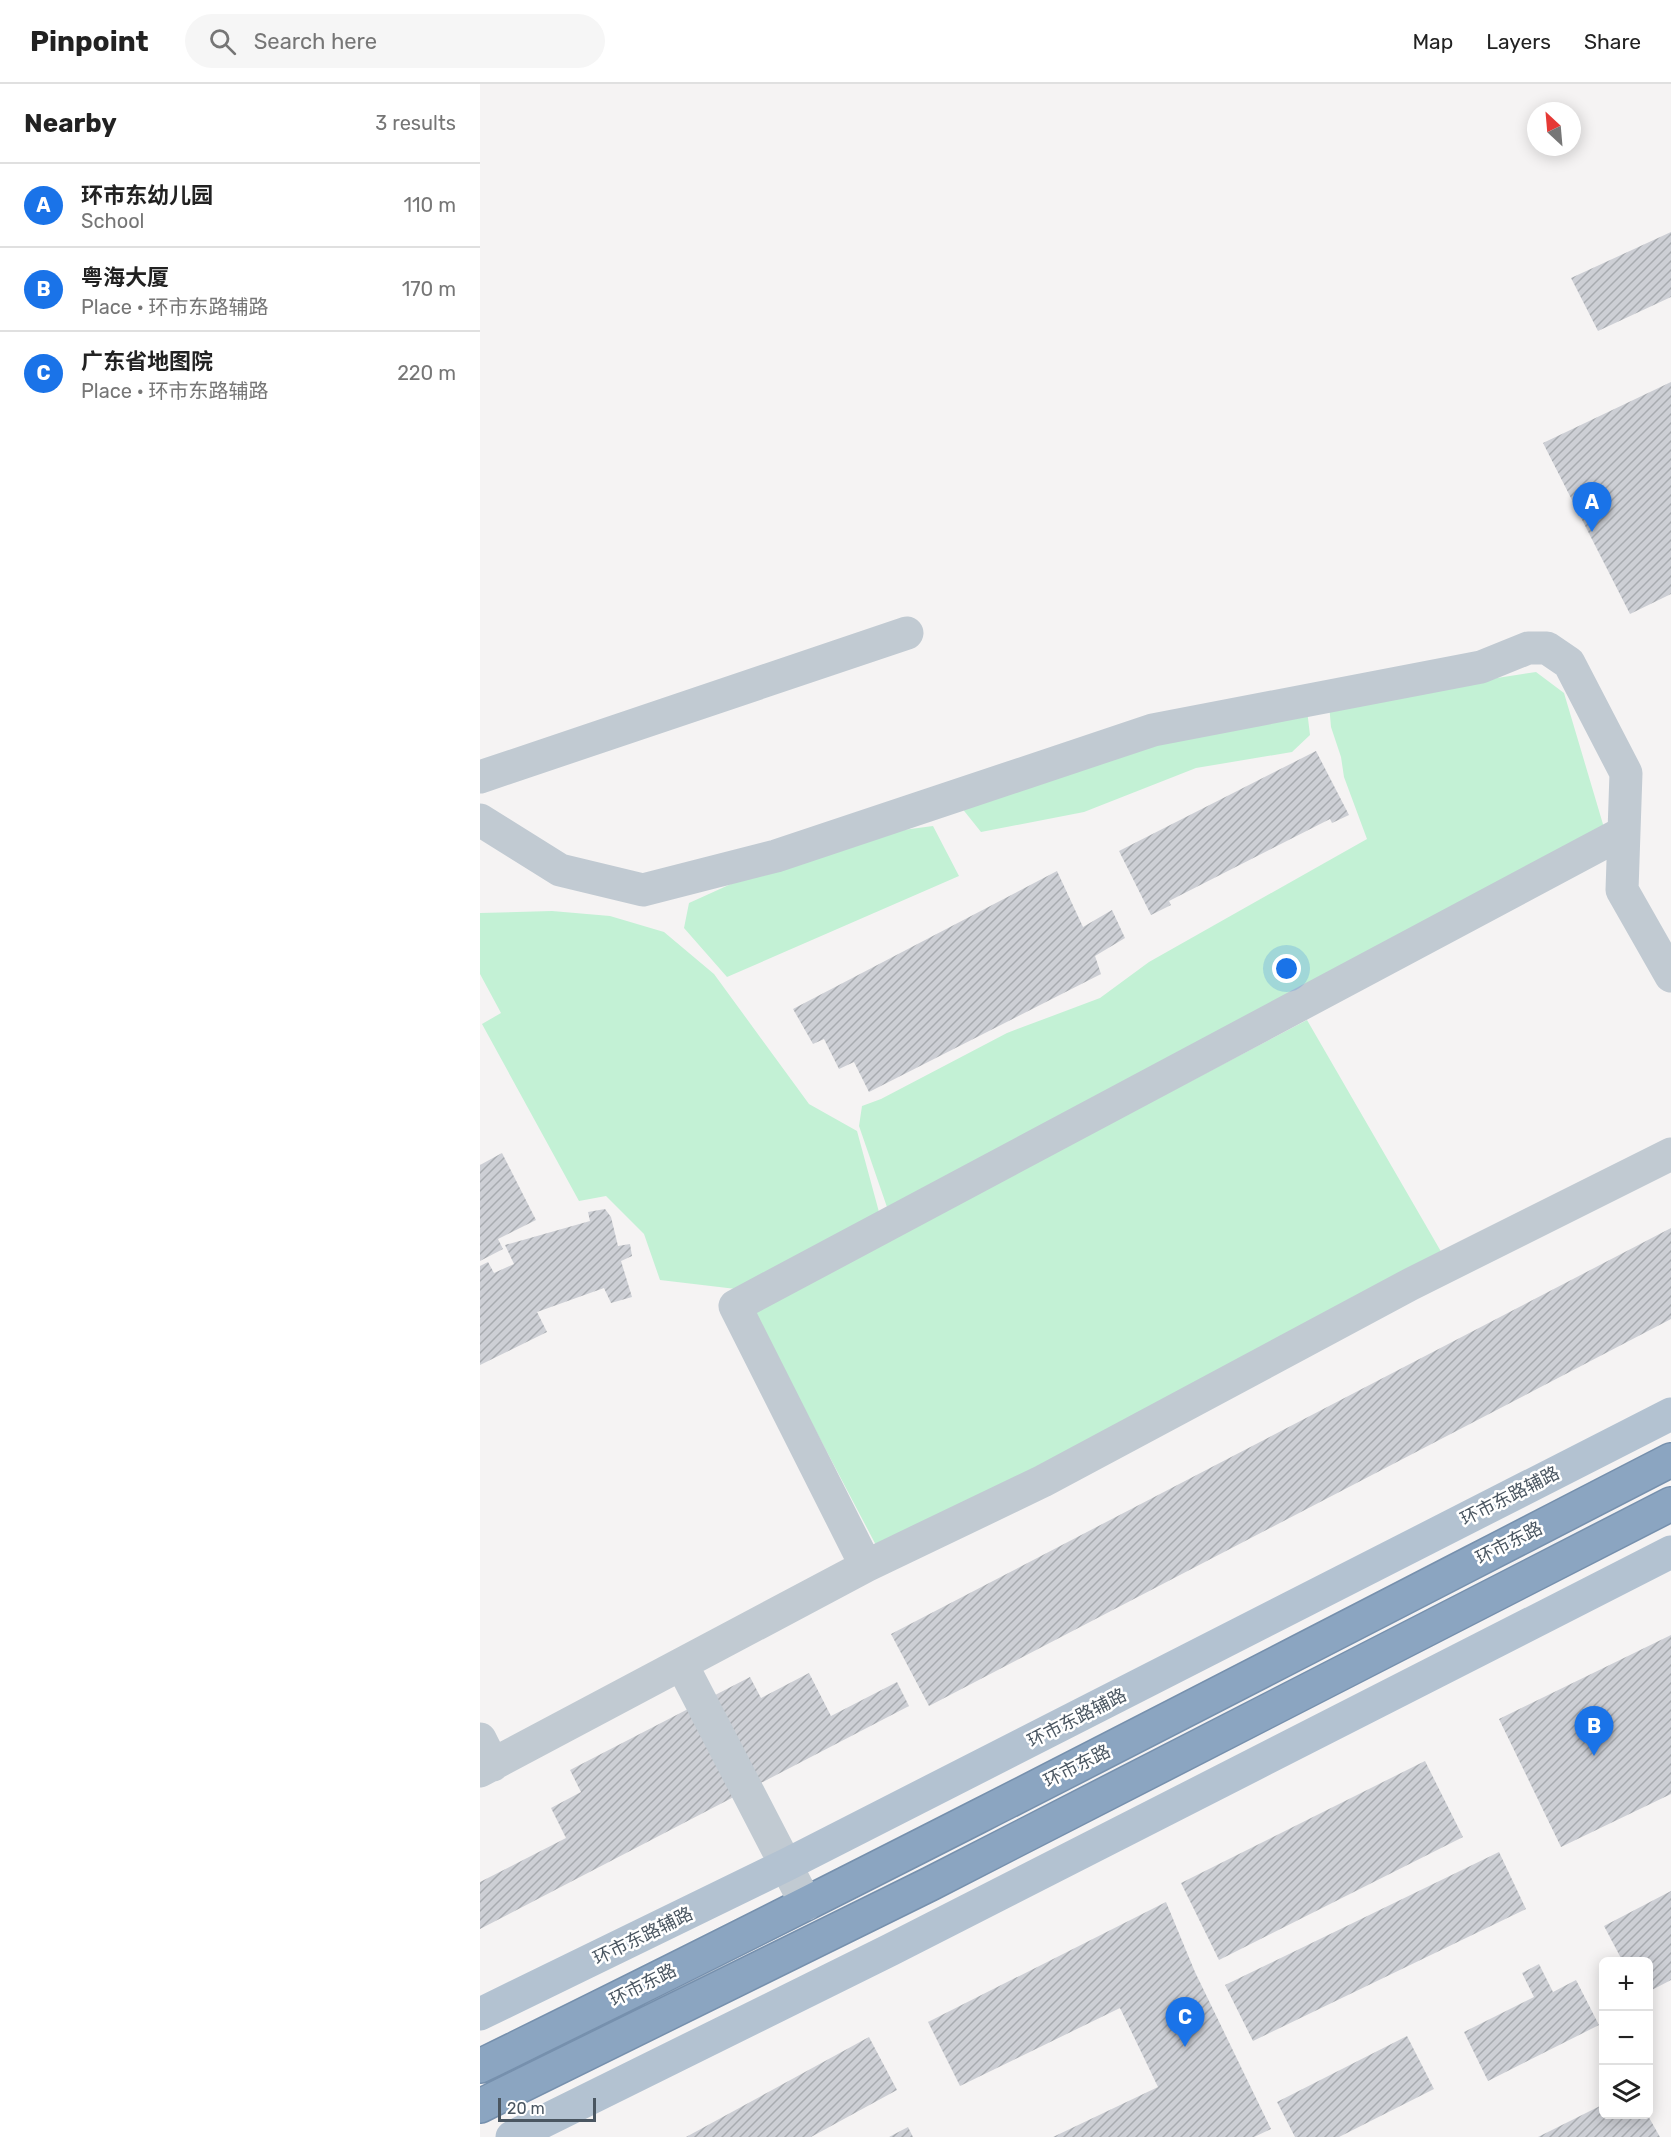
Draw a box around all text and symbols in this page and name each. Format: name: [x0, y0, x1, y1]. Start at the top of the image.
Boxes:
search box: [185, 14, 605, 68]
text: Pinpoint: [30, 25, 149, 58]
icon: search: [206, 25, 239, 58]
text: Search here: [254, 28, 377, 55]
text: Map: [1412, 29, 1453, 54]
text: Layers: [1486, 29, 1551, 54]
text: Share: [1584, 29, 1641, 54]
north arrow: [1527, 102, 1581, 156]
text: Nearby: [24, 108, 117, 139]
text: 3 results: [375, 111, 456, 135]
text: 环市东幼儿园: [81, 182, 213, 209]
text: A: [36, 193, 51, 217]
text: 110 m: [404, 193, 456, 217]
text: School: [81, 209, 144, 233]
text: 粤海大厦: [81, 264, 169, 291]
text: B: [36, 277, 51, 301]
text: 170 m: [402, 277, 456, 301]
text: Place · 环市东路辅路: [81, 295, 268, 319]
text: 广东省地图院: [81, 348, 213, 375]
text: C: [36, 361, 51, 385]
text: 220 m: [397, 361, 456, 385]
text: Place · 环市东路辅路: [81, 379, 268, 403]
pin: A: [1572, 482, 1612, 532]
your location: [1272, 954, 1301, 983]
street label: 环市东路辅路: [1457, 1462, 1563, 1530]
street label: 环市东路: [1472, 1517, 1546, 1569]
street label: 环市东路辅路: [1024, 1684, 1130, 1752]
pin: B: [1574, 1706, 1614, 1756]
street label: 环市东路: [1040, 1740, 1114, 1792]
street label: 环市东路辅路: [590, 1902, 696, 1970]
map controls: [1599, 1957, 1653, 2119]
button: +: [1599, 1957, 1653, 2011]
street label: 环市东路: [606, 1959, 680, 2011]
pin: C: [1166, 1998, 1204, 2047]
button: −: [1599, 2011, 1653, 2065]
button: layers: [1599, 2065, 1653, 2119]
scale bar: [498, 2095, 596, 2122]
text: 20 m: [507, 2099, 545, 2118]

